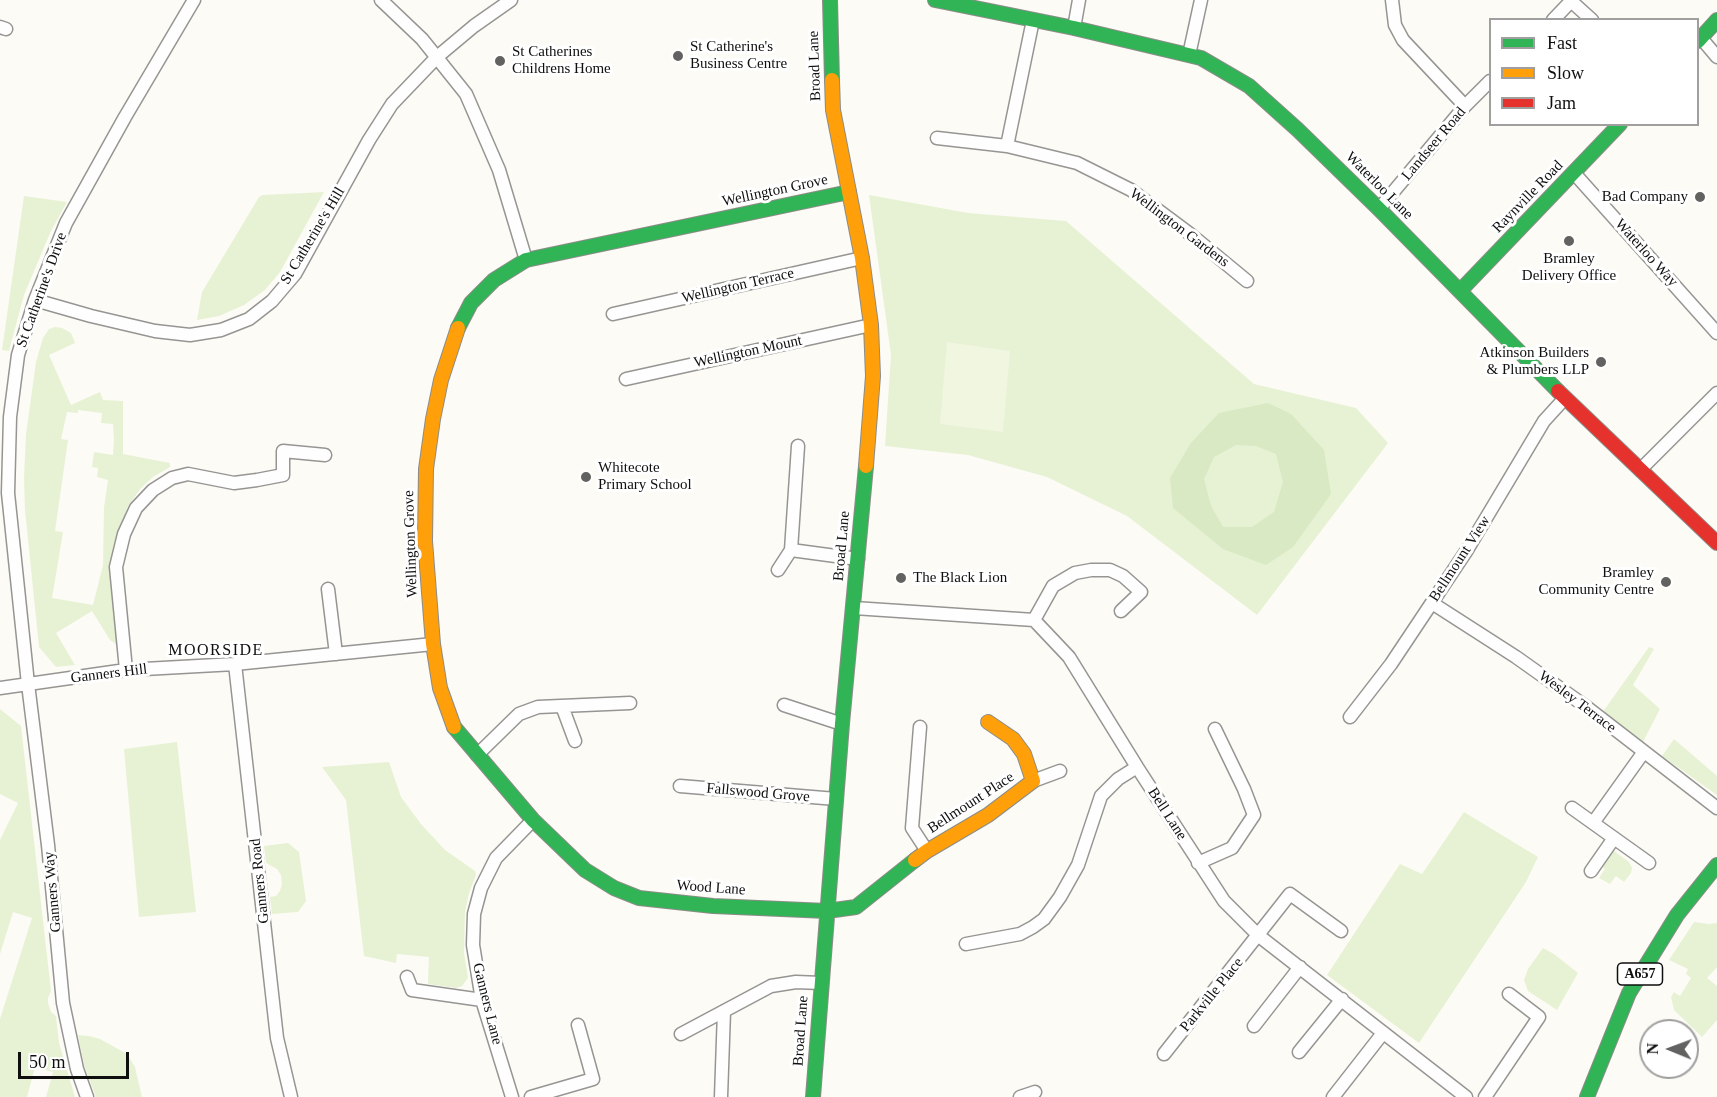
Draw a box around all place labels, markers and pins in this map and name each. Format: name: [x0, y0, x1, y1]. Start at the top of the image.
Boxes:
place label: St Catherine's Business Centre: [690, 38, 787, 73]
place label: St Catherines Childrens Home: [512, 43, 611, 78]
marker: St Catherine's Business Centre: [671, 49, 685, 63]
marker: St Catherines Childrens Home: [493, 54, 507, 68]
place label: Bad Company: [1602, 188, 1688, 206]
marker: Bad Company: [1693, 190, 1707, 204]
marker: Bramley Delivery Office: [1562, 234, 1576, 248]
place label: Bramley Delivery Office: [1522, 250, 1616, 285]
place label: Atkinson Builders & Plumbers LLP: [1479, 344, 1589, 379]
marker: Atkinson Builders & Plumbers LLP: [1594, 355, 1608, 369]
place label: Whitecote Primary School: [598, 459, 692, 494]
marker: Whitecote Primary School: [579, 470, 593, 484]
place label: Bramley Community Centre: [1539, 564, 1654, 599]
place label: The Black Lion: [913, 569, 1007, 587]
marker: The Black Lion: [894, 571, 908, 585]
marker: Bramley Community Centre: [1659, 575, 1673, 589]

